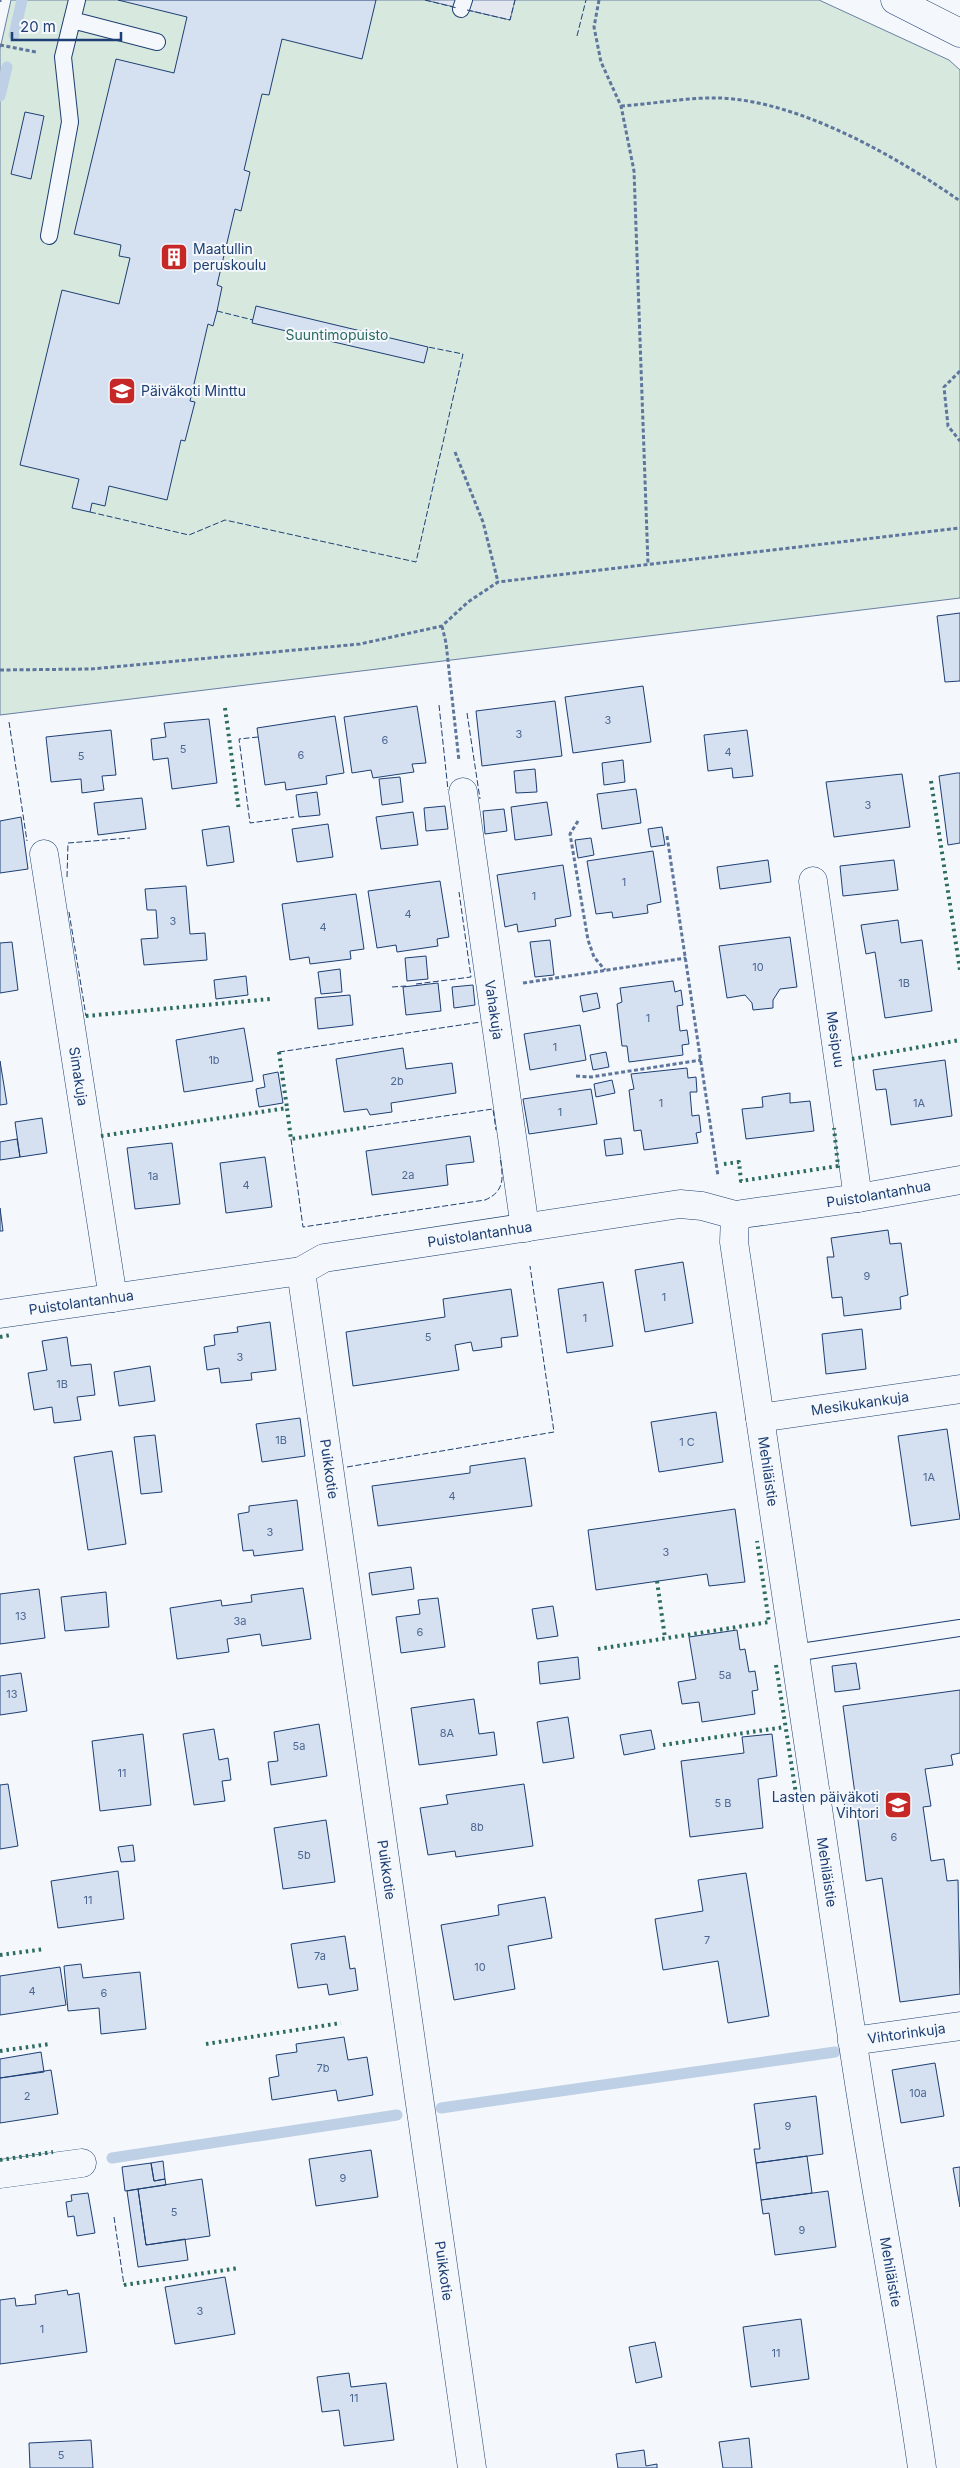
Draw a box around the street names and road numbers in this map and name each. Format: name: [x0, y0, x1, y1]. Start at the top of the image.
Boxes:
street label: Vahakuja: [482, 979, 507, 1041]
street label: Mesipuu: [824, 1010, 848, 1069]
street label: Simakuja: [66, 1045, 92, 1107]
street label: Puistolantanhua: [825, 1176, 932, 1210]
street label: Puistolantanhua: [426, 1218, 533, 1250]
street label: Puistolantanhua: [28, 1286, 135, 1318]
street label: Mesikukankuja: [810, 1388, 910, 1419]
street label: Mehiläistie: [755, 1435, 782, 1508]
street label: Puikkotie: [317, 1438, 342, 1500]
street label: Mehiläistie: [814, 1836, 841, 1908]
street label: Puikkotie: [374, 1839, 400, 1901]
street label: Vihtorinkuja: [866, 2019, 947, 2047]
street label: Mehiläistie: [877, 2236, 906, 2308]
street label: Puikkotie: [432, 2240, 457, 2302]

